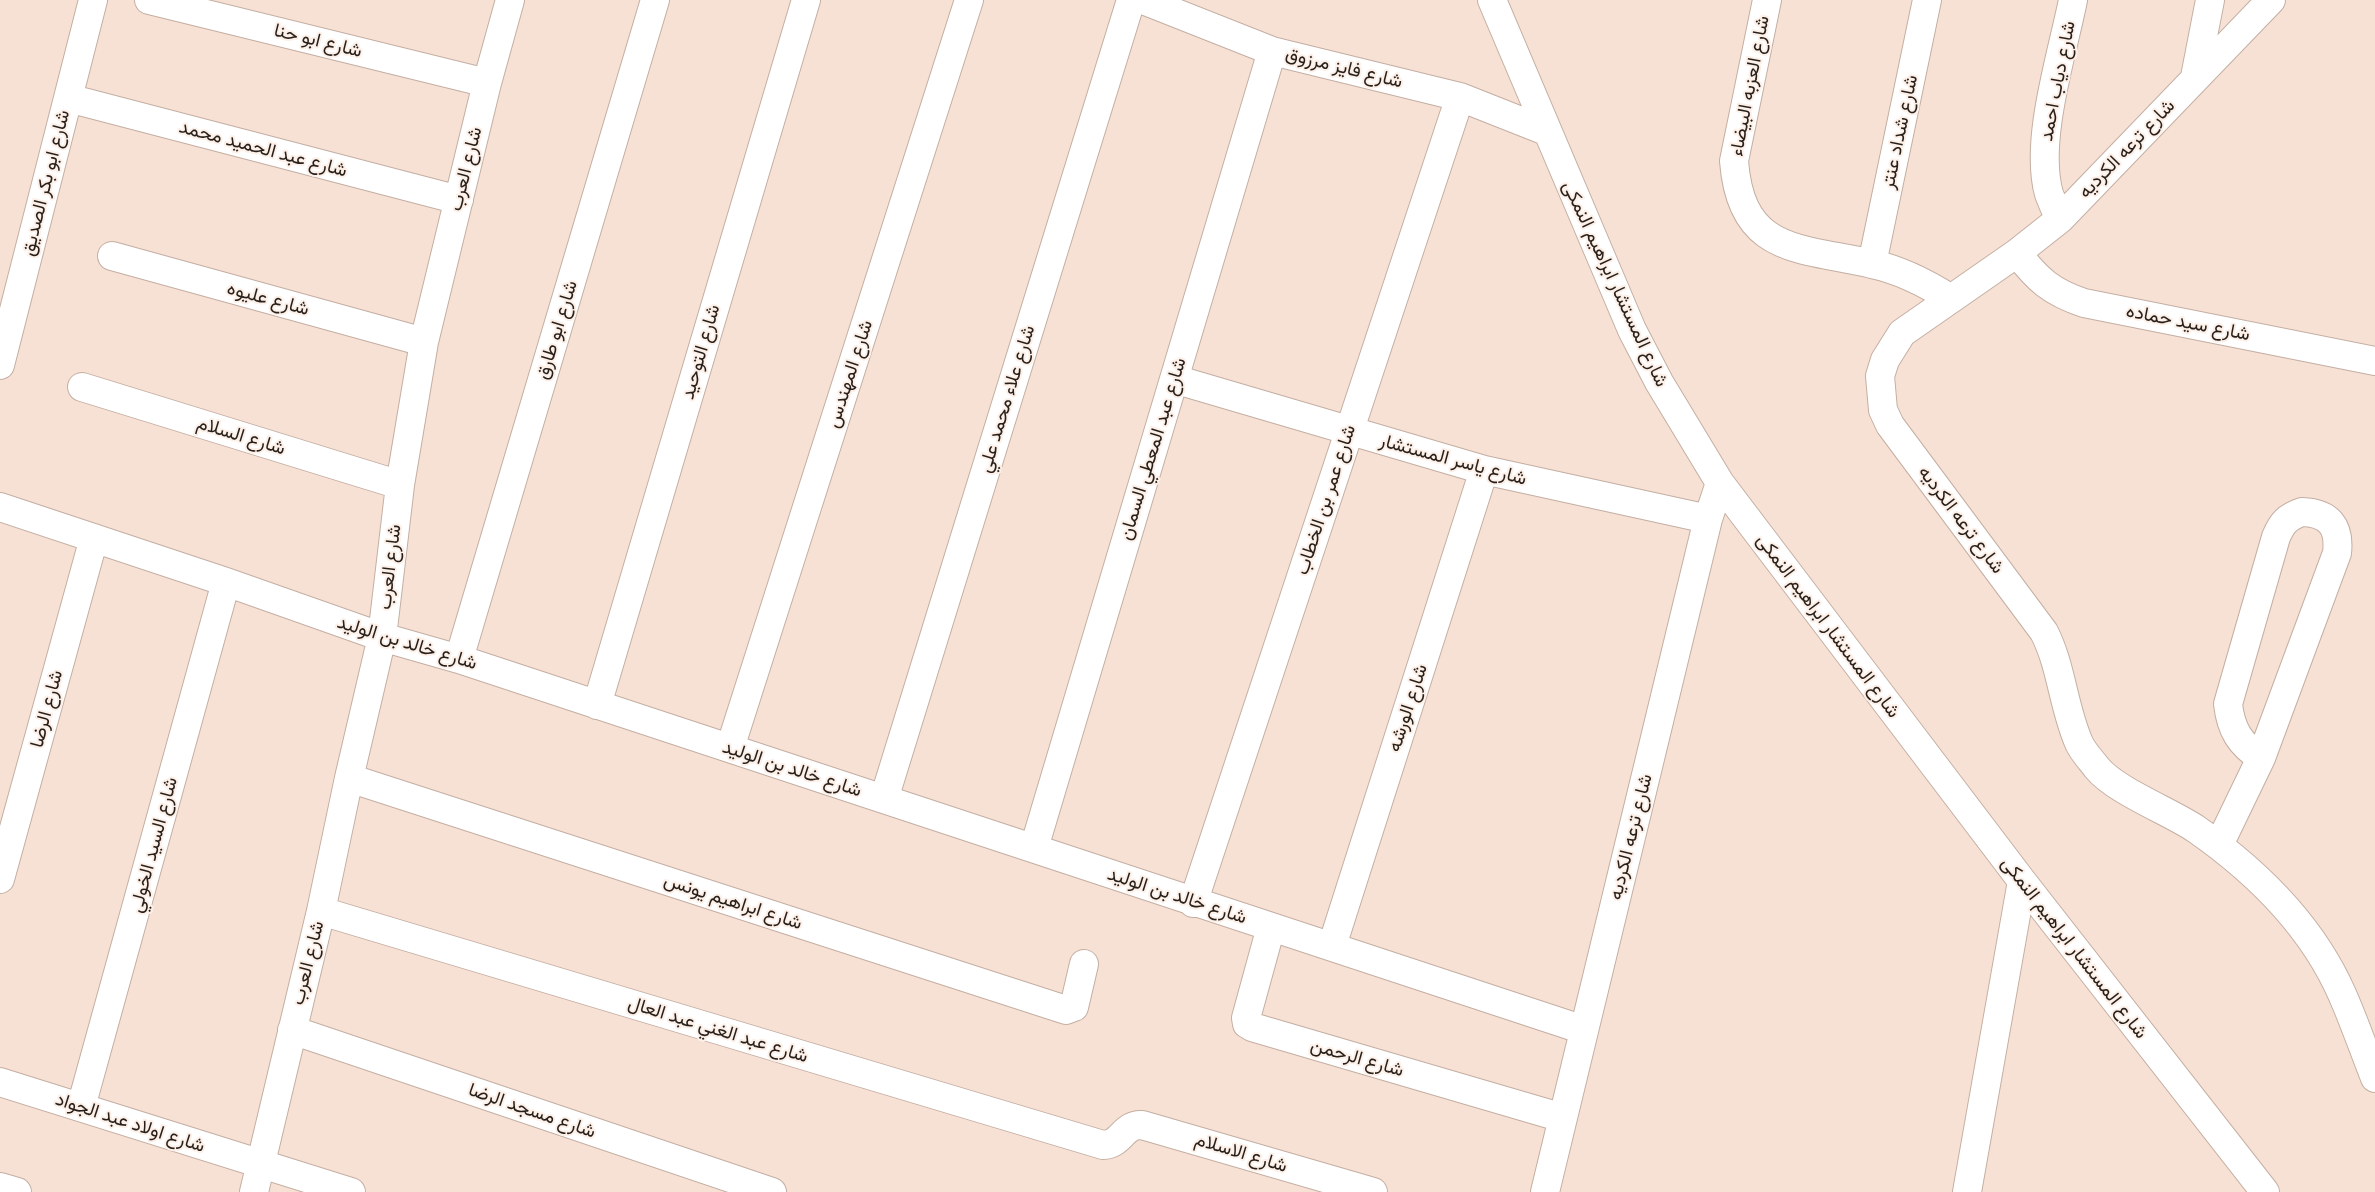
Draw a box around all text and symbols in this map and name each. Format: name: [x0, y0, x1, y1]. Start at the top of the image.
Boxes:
street label: شارع العزبه البيضاء: [1725, 14, 1775, 158]
street label: شارع ابو حنا: [272, 19, 364, 63]
street label: شارع دياب احمد: [2035, 19, 2081, 143]
street label: شارع فايز مرزوق: [1283, 42, 1405, 94]
street label: شارع شداد عنتر: [1877, 73, 1923, 191]
street label: شارع ترعه الكرديه: [2074, 95, 2180, 203]
street label: شارع ابو بكر الصديق: [17, 108, 75, 258]
street label: شارع عبد الحميد محمد: [176, 116, 350, 182]
street label: شارع العرب: [445, 125, 487, 213]
street label: شارع المستشار ابراهيم النمكى: [1557, 177, 1673, 391]
street label: شارع عليوه: [225, 277, 311, 321]
street label: شارع ابو طارق: [531, 278, 583, 382]
street label: شارع سيد حماده: [2124, 300, 2252, 346]
street label: شارع التوحيد: [677, 302, 725, 402]
street label: شارع المهندس: [822, 317, 878, 431]
street label: شارع علاء محمد علي: [974, 322, 1040, 476]
street label: شارع عبد المعطي السمان: [1114, 355, 1192, 543]
street label: شارع السلام: [194, 412, 288, 460]
street label: شارع عمر بن الخطاب: [1291, 422, 1361, 578]
street label: شارع ياسر المستشار: [1377, 429, 1529, 491]
street label: شارع ترعه الكرديه: [1913, 462, 2009, 578]
street label: شارع العرب: [373, 523, 407, 611]
street label: شارع المستشار ابراهيم النمكى: [1751, 529, 1905, 723]
street label: شارع خالد بن الوليد: [334, 611, 480, 675]
street label: شارع الورشه: [1383, 661, 1433, 755]
street label: شارع الرضا: [26, 668, 68, 750]
street label: شارع خالد بن الوليد: [719, 736, 865, 802]
street label: شارع ترعه الكرديه: [1604, 772, 1658, 902]
street label: شارع السيد الخولي: [125, 775, 183, 915]
street label: شارع المستشار ابراهيم النمكى: [1996, 852, 2152, 1044]
street label: شارع خالد بن الوليد: [1104, 863, 1250, 929]
street label: شارع ابراهيم يونس: [661, 869, 805, 935]
street label: شارع العرب: [287, 919, 329, 1007]
street label: شارع عبد الغني عبد العال: [625, 992, 811, 1068]
street label: شارع الرحمن: [1308, 1034, 1406, 1082]
street label: شارع مسجد الرضا: [465, 1079, 599, 1143]
street label: شارع اولاد عبد الجواد: [52, 1088, 208, 1158]
street label: شارع الاسلام: [1192, 1128, 1290, 1178]

